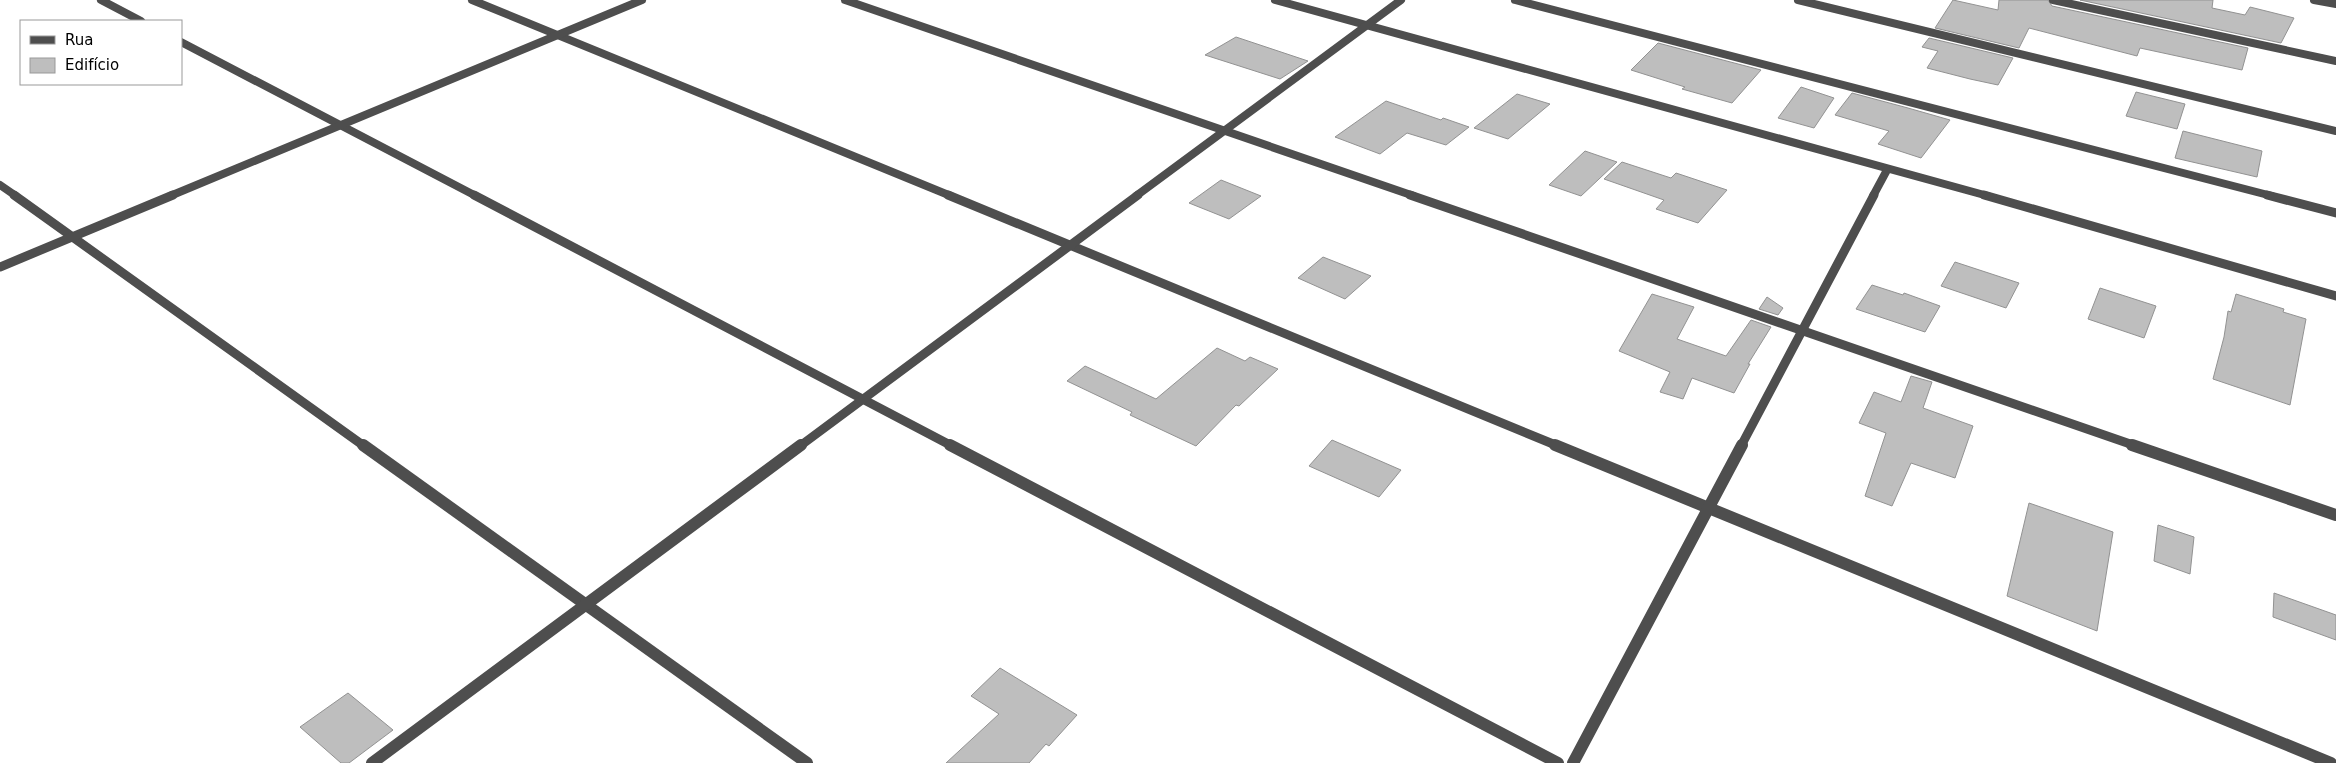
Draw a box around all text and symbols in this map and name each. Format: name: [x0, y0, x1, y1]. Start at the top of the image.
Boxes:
legend: [20, 20, 182, 85]
text: Rua: [65, 31, 93, 49]
text: Edifício: [65, 56, 119, 74]

